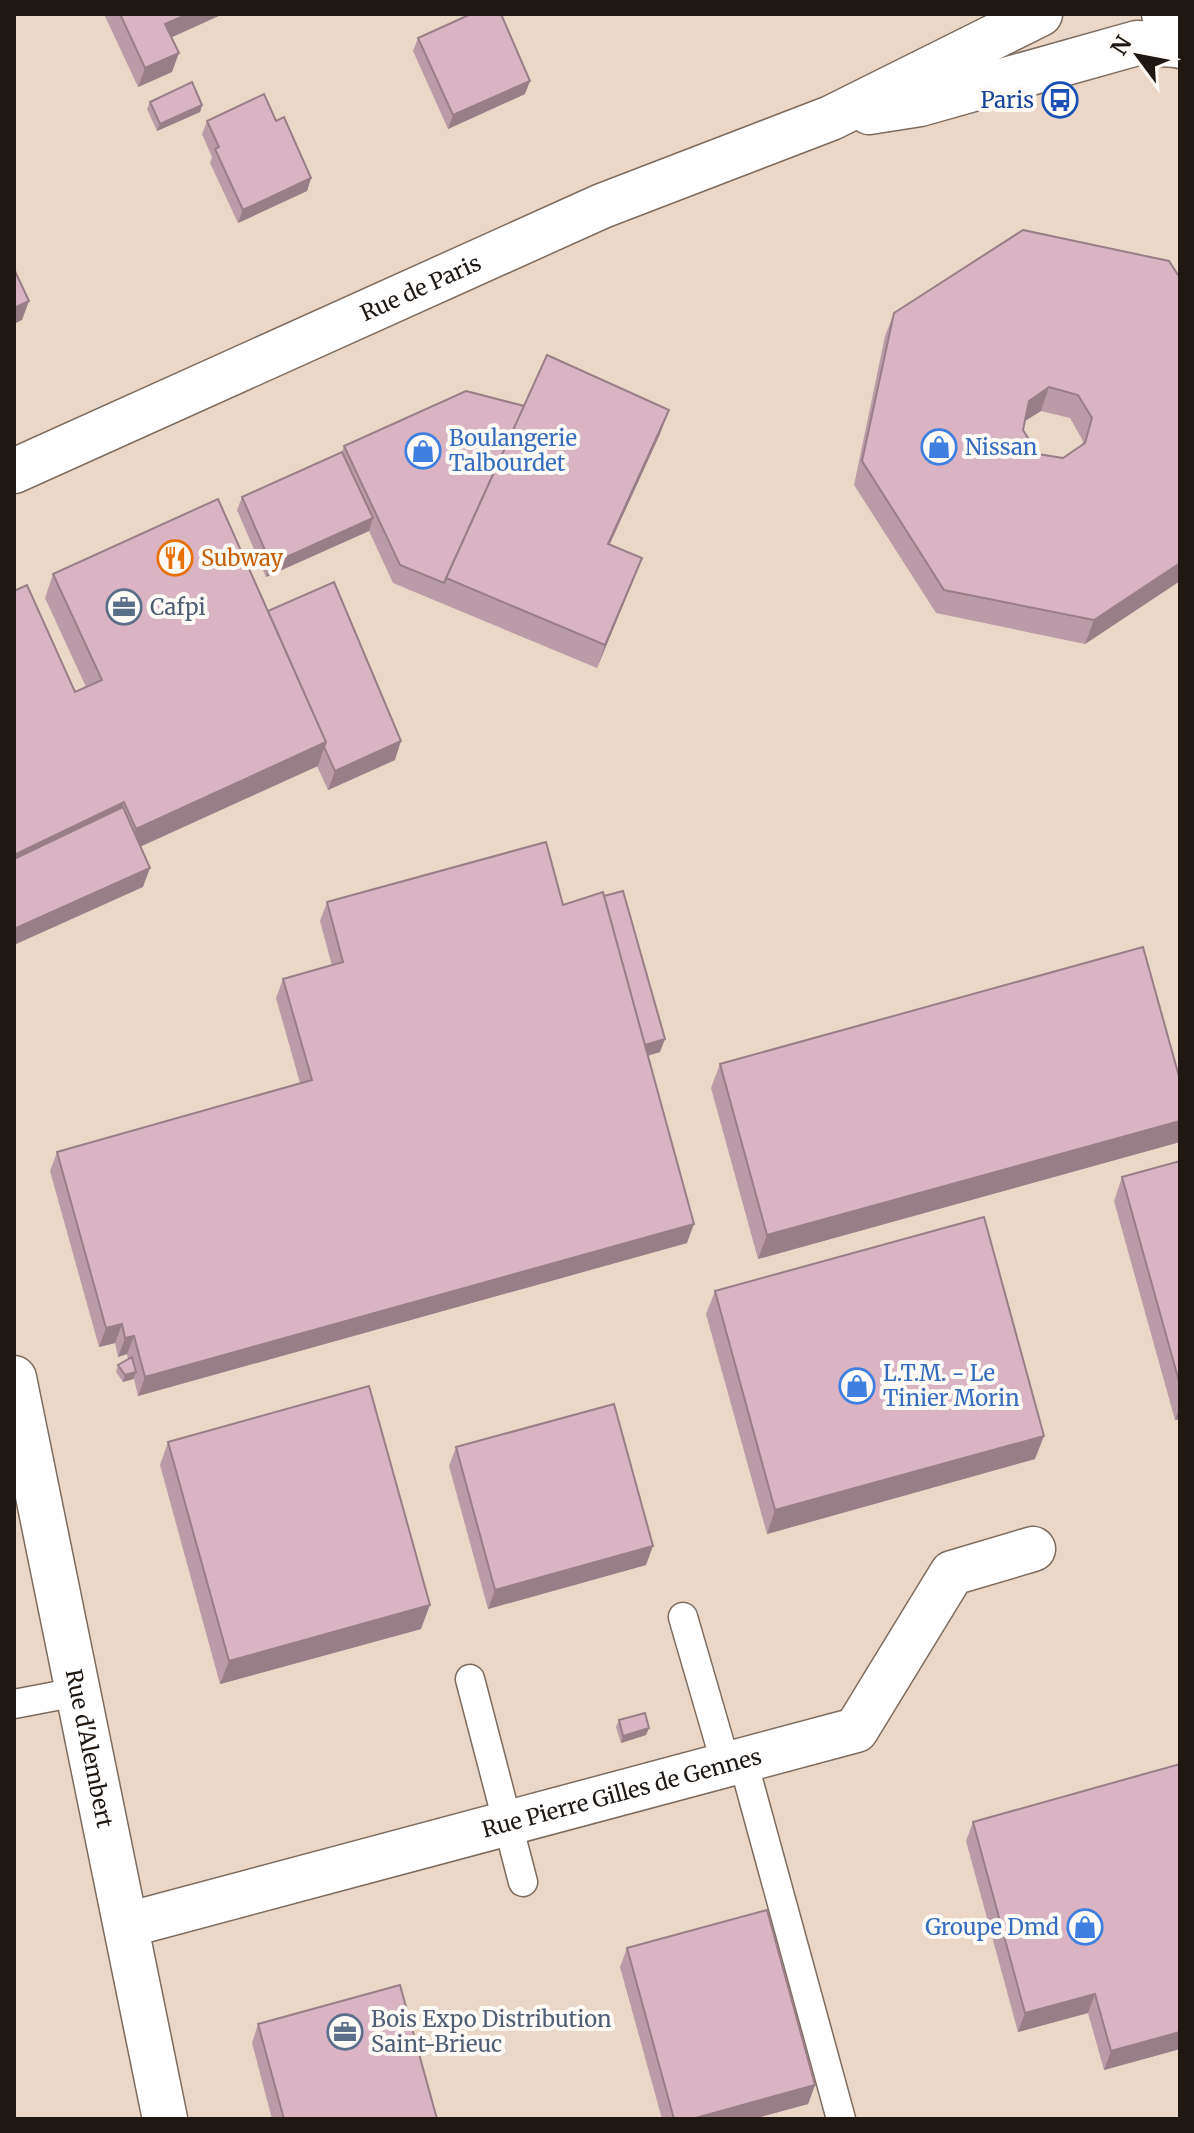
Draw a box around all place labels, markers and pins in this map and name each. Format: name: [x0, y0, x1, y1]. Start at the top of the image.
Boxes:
bus stop icon: Paris: [1041, 81, 1079, 119]
place label: Paris: [981, 86, 1034, 114]
place label: Boulangerie Talbourdet: [449, 424, 577, 477]
shop icon: Nissan: [920, 428, 958, 466]
shop icon: Boulangerie Talbourdet: [404, 432, 442, 470]
place label: Nissan: [965, 433, 1038, 461]
restaurant icon: Subway: [156, 539, 194, 577]
place label: Subway: [201, 544, 283, 572]
office icon: Cafpi: [105, 588, 143, 626]
place label: Cafpi: [150, 593, 206, 621]
place label: L.T.M. - Le Tinier Morin: [883, 1359, 1020, 1412]
shop icon: L.T.M. - Le Tinier Morin: [838, 1367, 876, 1405]
shop icon: Groupe Dmd: [1066, 1908, 1104, 1946]
place label: Groupe Dmd: [925, 1913, 1059, 1941]
place label: Bois Expo Distribution Saint-Brieuc: [371, 2005, 612, 2058]
office icon: Bois Expo Distribution Saint-Brieuc: [326, 2013, 364, 2051]

